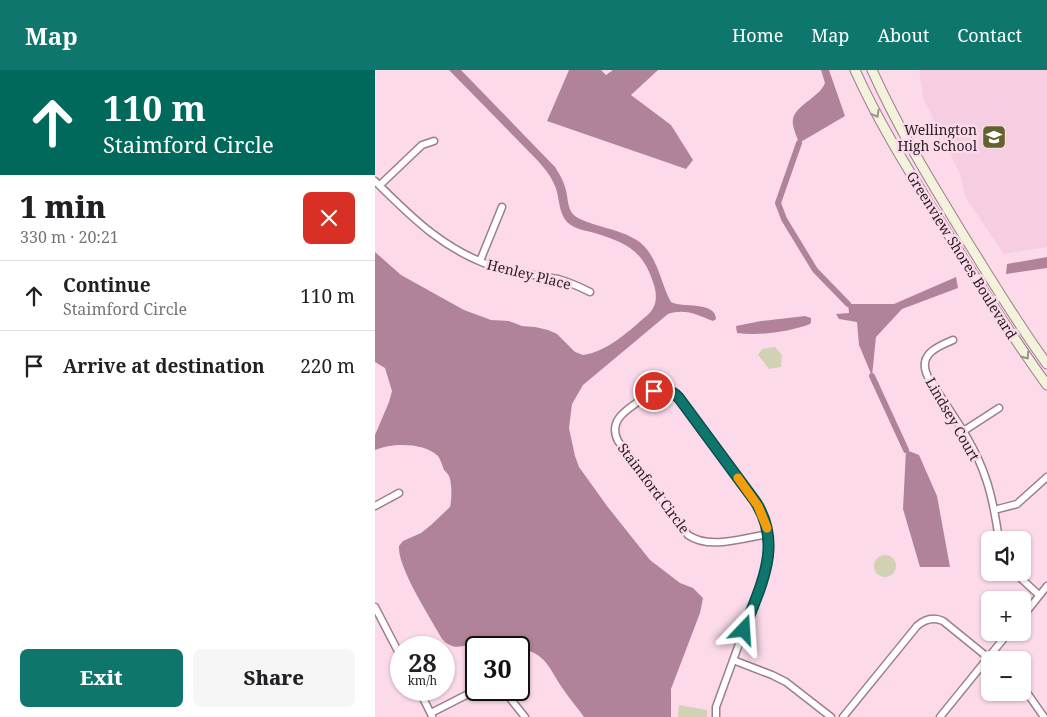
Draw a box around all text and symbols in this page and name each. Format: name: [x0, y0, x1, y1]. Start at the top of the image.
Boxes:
text: Map: [25, 19, 78, 52]
text: Home: [732, 23, 783, 47]
text: Map: [811, 23, 849, 47]
text: About: [877, 23, 929, 47]
text: Contact: [957, 23, 1022, 47]
text: 110 m: [103, 84, 206, 131]
icon: ahead: [20, 90, 85, 155]
one-way arrow: [870, 109, 880, 118]
place label: Wellington High School: [897, 120, 978, 155]
school or university icon: Wellington High School: [981, 124, 1007, 150]
text: Staimford Circle: [103, 129, 274, 159]
street label: Greenview Shores Boulevard: [903, 168, 1022, 343]
text: 1 min: [20, 186, 106, 227]
button: close: [303, 192, 355, 244]
text: 330 m · 20:21: [20, 226, 119, 248]
street label: Henley Place: [485, 254, 573, 294]
text: Continue: [63, 272, 151, 298]
icon: ahead: [20, 282, 48, 310]
text: 110 m: [300, 283, 355, 309]
text: Staimford Circle: [63, 298, 187, 320]
one-way arrow: [1020, 350, 1029, 360]
icon: arrive: [20, 352, 48, 380]
text: Arrive at destination: [63, 353, 265, 379]
text: 220 m: [300, 353, 355, 379]
pin: [633, 370, 675, 412]
street label: Lindsey Court: [921, 374, 985, 464]
icon: arrive: [640, 377, 668, 405]
street label: Staimford Circle: [614, 439, 694, 537]
map controls: [981, 531, 1031, 701]
button: sound: [981, 531, 1031, 581]
button: +: [981, 591, 1031, 641]
position arrow: [717, 603, 769, 655]
speed limit sign: 30: [465, 636, 530, 701]
text: 28: [408, 645, 437, 679]
button: Exit: [20, 649, 183, 707]
button: Share: [193, 649, 355, 707]
button: −: [981, 651, 1031, 701]
text: km/h: [408, 672, 437, 689]

